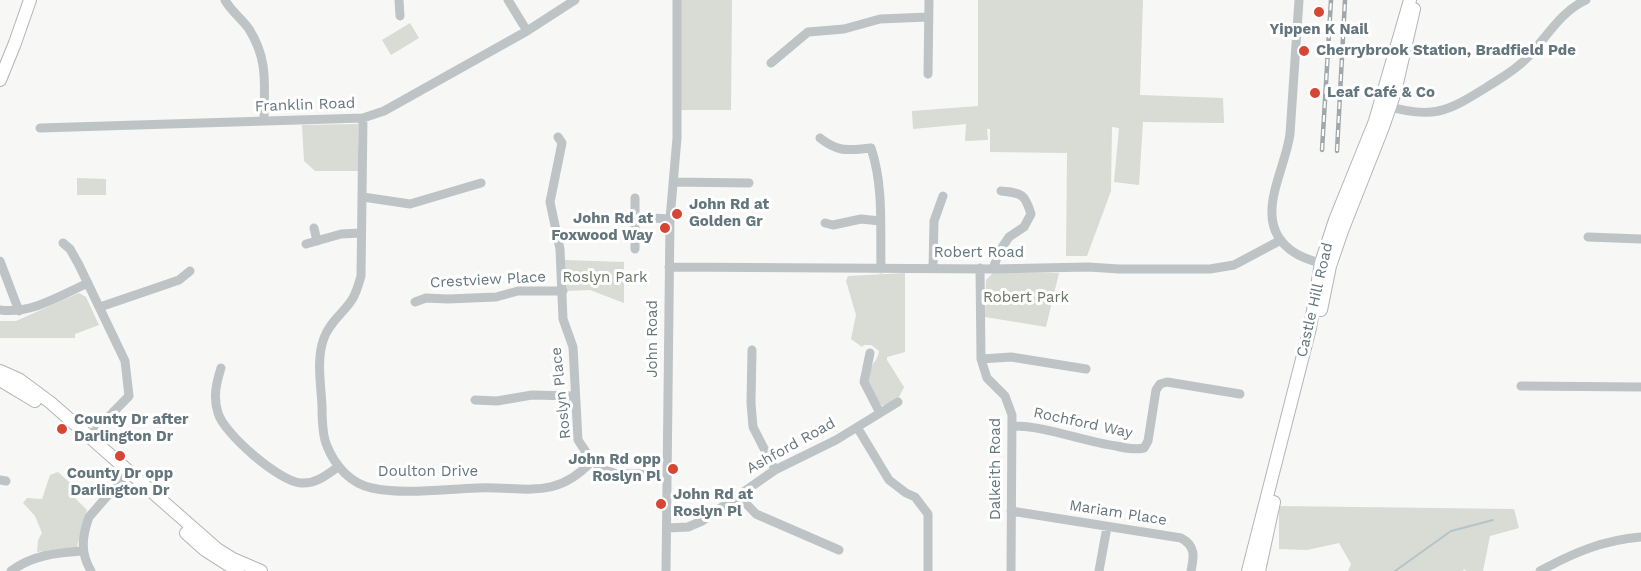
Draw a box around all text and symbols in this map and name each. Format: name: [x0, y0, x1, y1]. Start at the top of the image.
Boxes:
marker: Yippen K Nail: [1312, 5, 1326, 19]
place label: Yippen K Nail: [1270, 21, 1368, 39]
place label: Cherrybrook Station, Bradfield Pde: [1316, 42, 1576, 60]
marker: Cherrybrook Station, Bradfield Pde: [1297, 44, 1311, 58]
place label: Leaf Café & Co: [1327, 84, 1435, 102]
marker: Leaf Café & Co: [1308, 86, 1322, 100]
street label: Franklin Road: [255, 94, 355, 116]
place label: John Rd at Golden Gr: [689, 196, 769, 231]
marker: John Rd at Golden Gr: [670, 207, 684, 221]
place label: John Rd at Foxwood Way: [551, 210, 653, 245]
marker: John Rd at Foxwood Way: [658, 221, 672, 235]
street label: Castle Hill Road: [1293, 241, 1337, 359]
street label: Robert Road: [934, 244, 1024, 262]
street label: Crestview Place: [429, 268, 547, 292]
park label: Roslyn Park: [562, 269, 648, 287]
park label: Robert Park: [983, 289, 1069, 307]
street label: John Road: [644, 300, 662, 378]
street label: Roslyn Place: [547, 346, 575, 440]
street label: Rochford Way: [1032, 404, 1134, 442]
place label: County Dr after Darlington Dr: [74, 411, 189, 446]
street label: Ashford Road: [744, 414, 838, 478]
street label: Dalkeith Road: [987, 418, 1005, 520]
marker: County Dr after Darlington Dr: [55, 422, 69, 436]
marker: County Dr opp Darlington Dr: [113, 449, 127, 463]
place label: John Rd opp Roslyn Pl: [568, 451, 661, 486]
marker: John Rd opp Roslyn Pl: [666, 462, 680, 476]
street label: Doulton Drive: [378, 463, 478, 481]
place label: County Dr opp Darlington Dr: [67, 465, 173, 500]
place label: John Rd at Roslyn Pl: [673, 486, 753, 521]
street label: Mariam Place: [1068, 496, 1168, 530]
marker: John Rd at Roslyn Pl: [654, 497, 668, 511]

